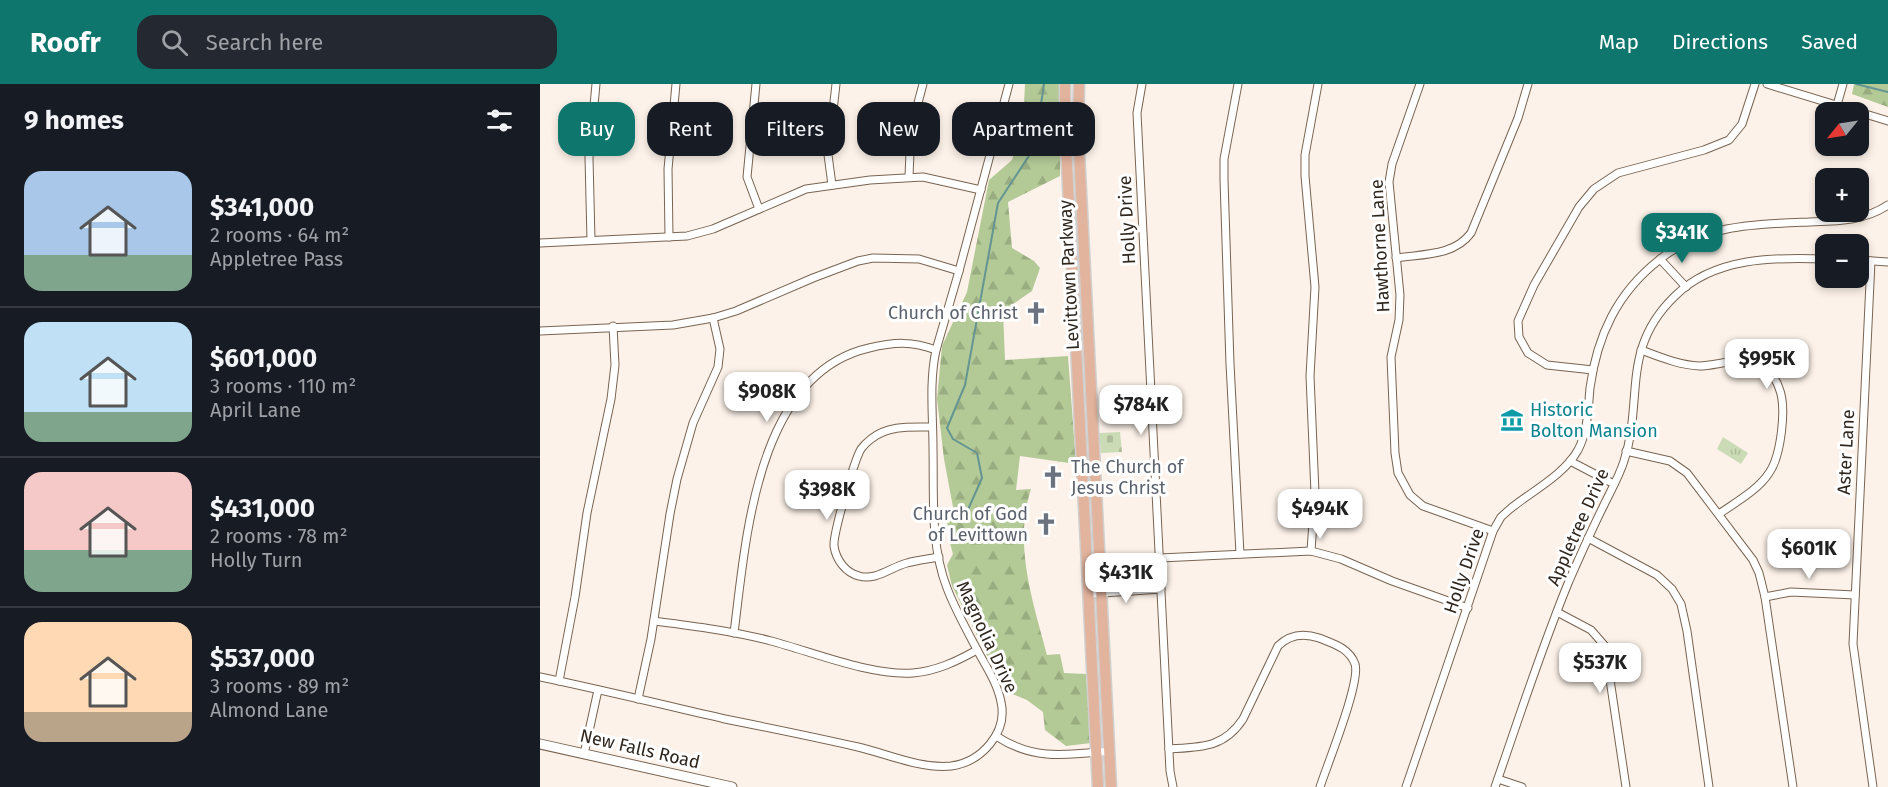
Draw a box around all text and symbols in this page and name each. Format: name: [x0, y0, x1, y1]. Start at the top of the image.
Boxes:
search box: [137, 15, 557, 69]
text: Roofr: [30, 26, 101, 59]
icon: search: [158, 26, 191, 59]
text: Search here: [206, 29, 323, 56]
text: Map: [1599, 29, 1639, 55]
text: Directions: [1672, 29, 1768, 55]
text: Saved: [1801, 29, 1858, 55]
chip: Buy: [558, 102, 635, 156]
chip: Rent: [647, 102, 733, 156]
chip: Filters: [745, 102, 845, 156]
chip: New: [857, 102, 940, 156]
chip: Apartment: [952, 102, 1095, 156]
north arrow: [1815, 102, 1869, 156]
map controls: [1815, 102, 1869, 288]
icon: filters: [483, 104, 516, 137]
text: 9 homes: [24, 105, 124, 136]
button: +: [1815, 168, 1869, 222]
street label: Holly Drive: [1114, 175, 1140, 265]
street label: Hawthorne Lane: [1366, 179, 1394, 313]
text: $341,000: [210, 192, 314, 223]
icon: home: [72, 195, 144, 267]
street label: Levittown Parkway: [1054, 199, 1084, 351]
pin: $341K: [1640, 213, 1724, 264]
text: $341K: [1655, 220, 1709, 244]
text: 2 rooms · 64 m²: [210, 223, 349, 247]
button: −: [1815, 234, 1869, 288]
text: Appletree Pass: [210, 247, 343, 271]
church icon: Church of Christ: [1023, 300, 1049, 326]
place label: Church of Christ: [888, 302, 1018, 324]
pin: $995K: [1725, 339, 1809, 390]
text: $601,000: [210, 343, 317, 374]
icon: home: [72, 346, 144, 418]
text: $995K: [1739, 346, 1795, 370]
pin: $908K: [725, 372, 809, 423]
text: 3 rooms · 110 m²: [210, 374, 356, 398]
text: $908K: [738, 379, 796, 403]
pin: $784K: [1099, 385, 1183, 436]
text: $784K: [1113, 392, 1169, 416]
text: April Lane: [210, 398, 301, 422]
place label: Historic Bolton Mansion: [1530, 399, 1658, 442]
museum icon: Historic Bolton Mansion: [1499, 407, 1525, 433]
street label: Aster Lane: [1833, 409, 1859, 495]
place label: The Church of Jesus Christ: [1071, 456, 1185, 499]
church icon: The Church of Jesus Christ: [1040, 464, 1066, 490]
street label: Appletree Drive: [1542, 465, 1614, 589]
pin: $398K: [785, 470, 869, 521]
text: $398K: [799, 477, 855, 501]
pin: $494K: [1278, 489, 1362, 540]
text: $431,000: [210, 493, 315, 524]
icon: home: [72, 496, 144, 568]
text: $494K: [1292, 496, 1348, 520]
place label: Church of God of Levittown: [913, 503, 1028, 546]
church icon: Church of God of Levittown: [1033, 511, 1059, 537]
text: 2 rooms · 78 m²: [210, 524, 347, 548]
street label: Holly Drive: [1439, 525, 1489, 617]
pin: $601K: [1767, 529, 1851, 580]
text: $601K: [1781, 536, 1837, 560]
text: Holly Turn: [210, 548, 303, 572]
pin: $431K: [1084, 553, 1168, 604]
text: $431K: [1099, 560, 1153, 584]
street label: Magnolia Drive: [951, 577, 1023, 697]
text: $537,000: [210, 643, 315, 674]
pin: $537K: [1558, 643, 1642, 694]
icon: home: [72, 646, 144, 718]
text: $537K: [1573, 650, 1627, 674]
text: 3 rooms · 89 m²: [210, 674, 349, 698]
text: Almond Lane: [210, 698, 328, 722]
street label: New Falls Road: [578, 725, 702, 773]

